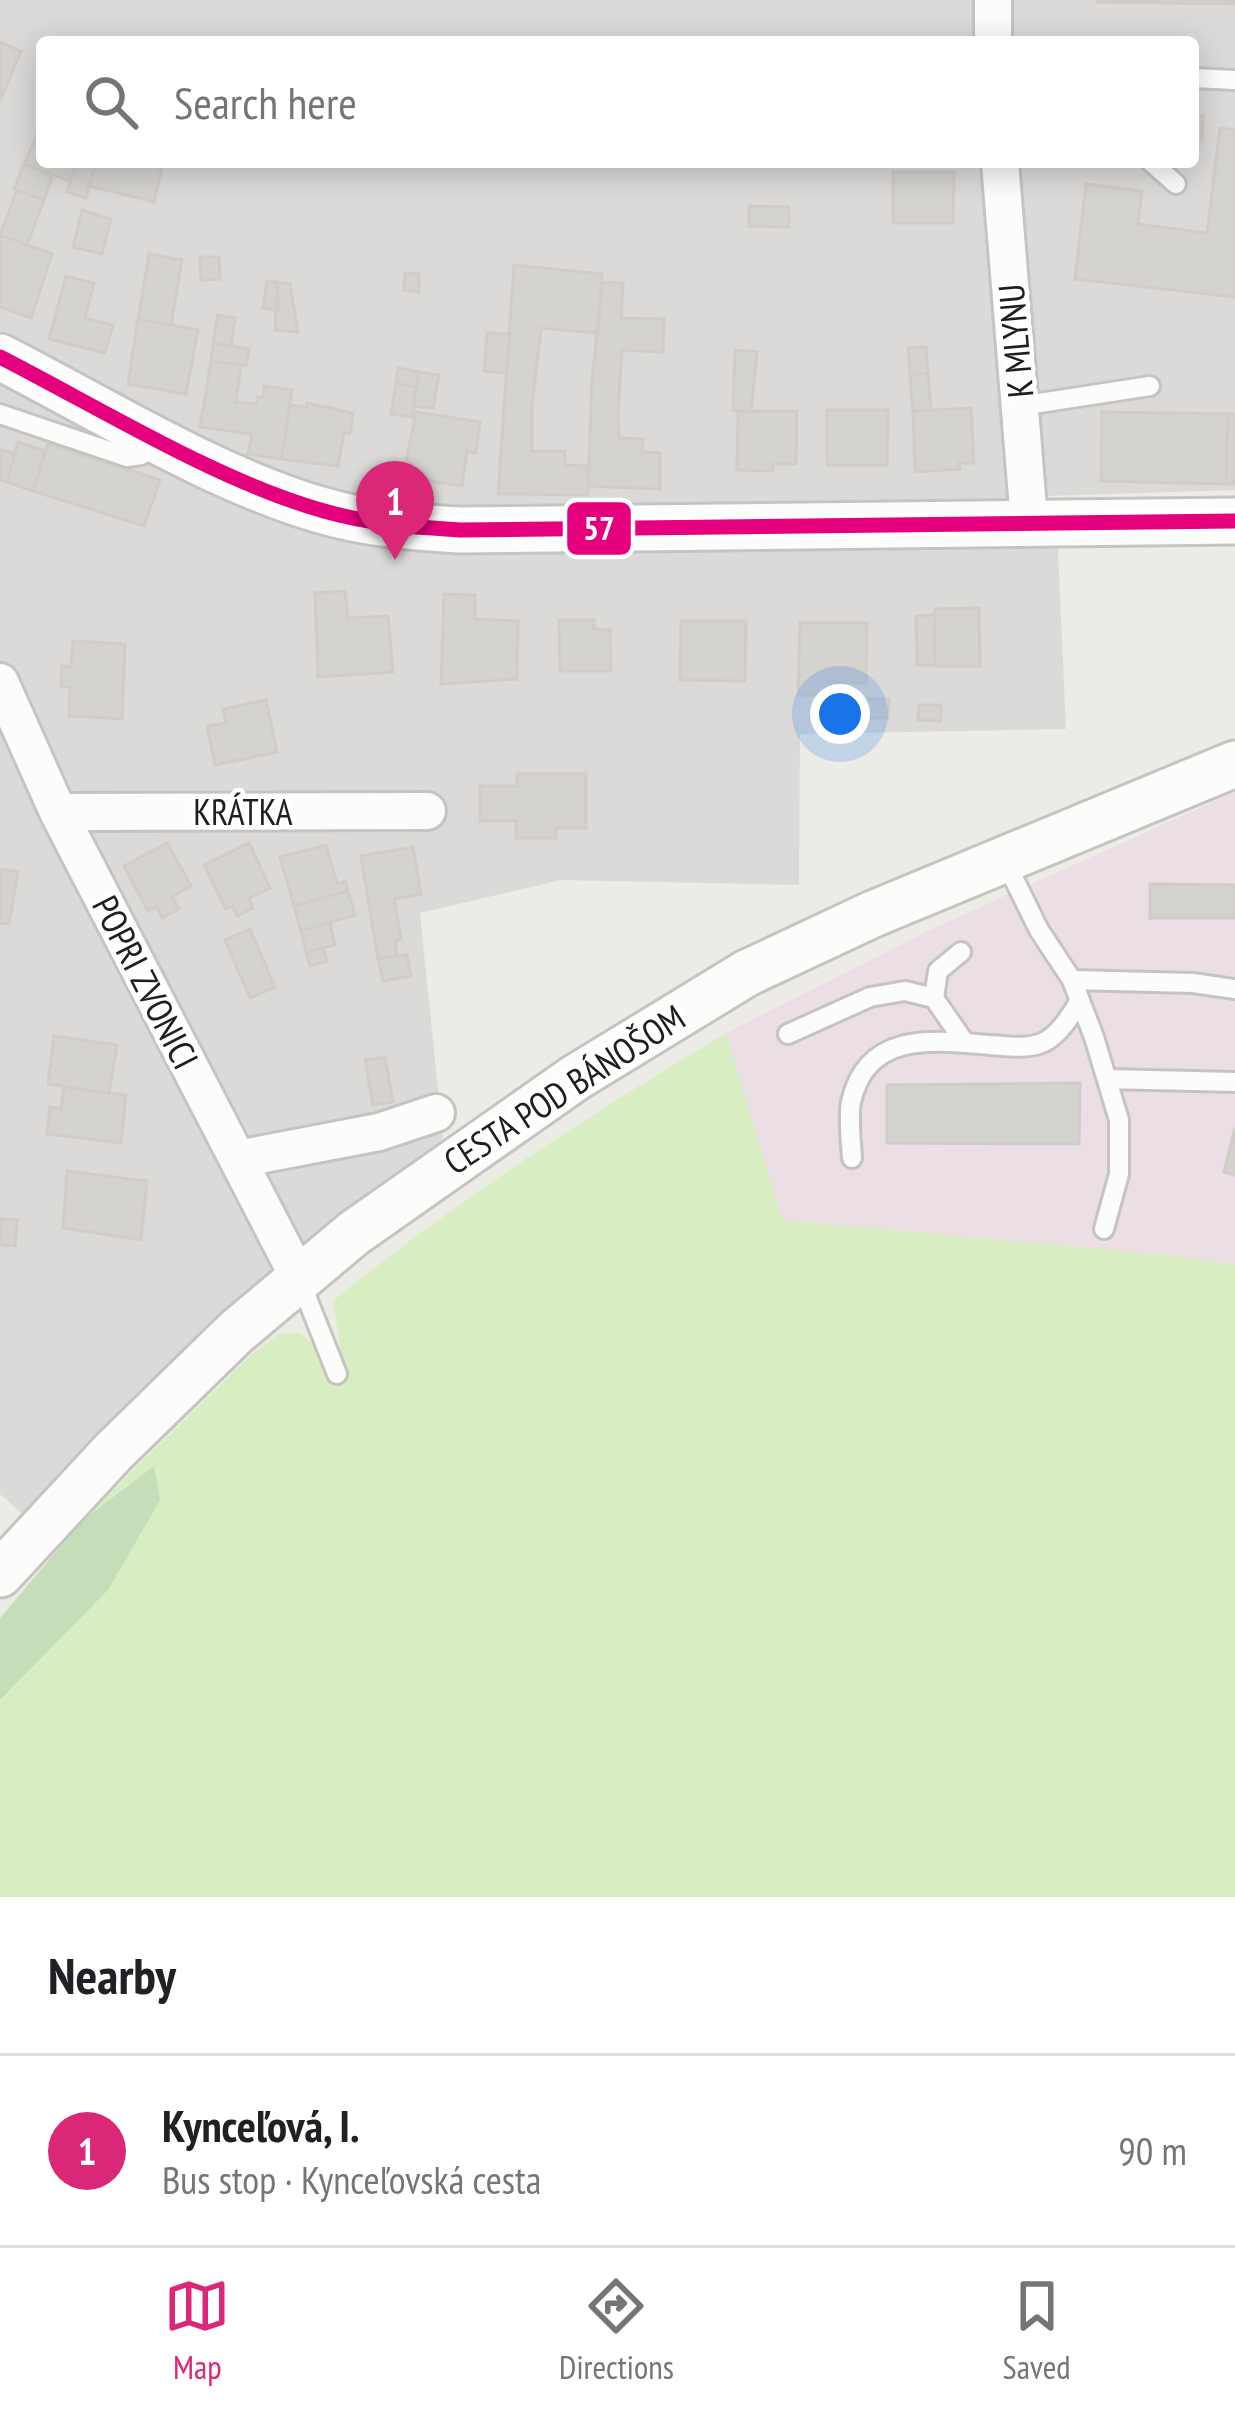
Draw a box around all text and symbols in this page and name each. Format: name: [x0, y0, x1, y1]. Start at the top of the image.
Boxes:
search box: [36, 36, 1199, 168]
icon: search: [78, 69, 144, 135]
text: Search here: [174, 73, 357, 131]
street label: K MLYNU: [987, 282, 1043, 400]
pin: 1: [356, 461, 434, 560]
line badge: 57: [565, 500, 633, 557]
text: 57: [583, 506, 615, 549]
your location: [810, 684, 870, 744]
street label: KRÁTKA: [193, 788, 293, 835]
street label: POPRI ZVONICI: [82, 887, 210, 1077]
street label: CESTA POD BÁNOŠOM: [435, 994, 693, 1184]
text: Nearby: [48, 1942, 176, 2008]
text: Kynceľová, I.: [162, 2096, 360, 2154]
text: 1: [78, 2125, 96, 2176]
text: 90 m: [1118, 2125, 1187, 2176]
text: Bus stop · Kynceľovská cesta: [162, 2154, 541, 2205]
tab: Map: [164, 2273, 230, 2388]
tab: Directions: [559, 2273, 674, 2388]
tab: Saved: [1003, 2273, 1071, 2388]

